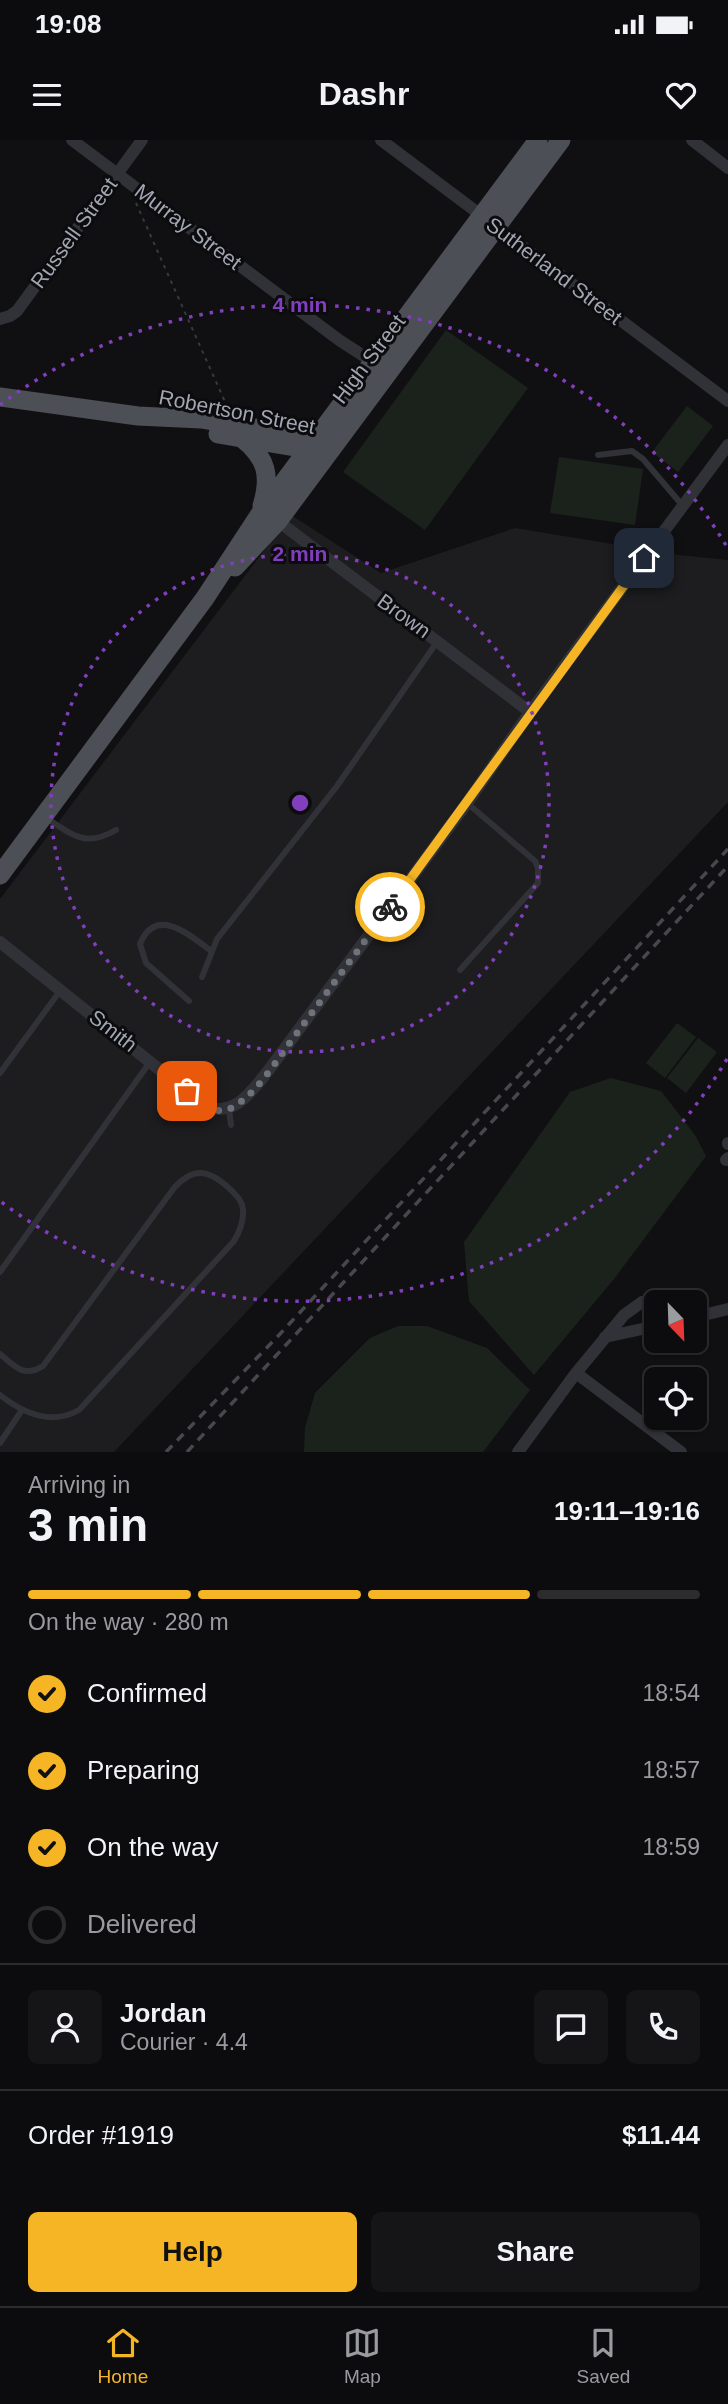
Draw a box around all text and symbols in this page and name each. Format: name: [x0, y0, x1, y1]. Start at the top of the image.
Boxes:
text: 19:08: [35, 9, 102, 39]
icon: menu: [28, 76, 66, 114]
text: Dashr: [319, 76, 409, 112]
icon: heart: [662, 76, 700, 114]
street label: Russell Street: [26, 173, 121, 292]
street label: Murray Street: [131, 179, 246, 274]
street label: Sutherland Street: [482, 212, 627, 329]
text: 4 min: [273, 293, 327, 316]
street label: High Street: [328, 310, 409, 408]
street label: Robertson Street: [157, 385, 317, 438]
pin: [614, 528, 674, 588]
icon: home: [625, 539, 663, 577]
text: 2 min: [273, 542, 327, 565]
street label: Brown: [373, 589, 435, 642]
centre of rings: [288, 791, 312, 815]
courier: [355, 872, 425, 942]
icon: bike: [371, 888, 409, 926]
street label: Smith: [85, 1005, 142, 1056]
pin: [157, 1061, 217, 1121]
icon: bag: [168, 1072, 206, 1110]
north arrow: [644, 1290, 707, 1353]
map controls: [644, 1290, 707, 1430]
button: locate: [644, 1367, 707, 1430]
text: Arriving in: [28, 1472, 130, 1498]
text: 19:11–19:16: [554, 1496, 700, 1526]
text: 3 min: [28, 1499, 148, 1551]
text: On the way · 280 m: [28, 1609, 229, 1635]
icon: check: [28, 1675, 66, 1713]
text: Confirmed: [87, 1678, 207, 1708]
text: 18:54: [642, 1680, 700, 1706]
icon: check: [28, 1752, 66, 1790]
text: Preparing: [87, 1755, 200, 1785]
text: 18:57: [642, 1757, 700, 1783]
icon: check: [28, 1829, 66, 1867]
text: On the way: [87, 1832, 219, 1862]
text: 18:59: [642, 1834, 700, 1860]
text: Delivered: [87, 1909, 197, 1939]
button: person: [28, 1990, 102, 2064]
button: chat: [534, 1990, 608, 2064]
button: phone: [626, 1990, 700, 2064]
text: Jordan: [120, 1998, 207, 2028]
text: Courier · 4.4: [120, 2029, 248, 2055]
text: Order #1919: [28, 2120, 174, 2150]
text: $11.44: [622, 2120, 700, 2150]
button: Help: [28, 2212, 357, 2292]
button: Share: [371, 2212, 700, 2292]
tab: Home: [98, 2324, 148, 2388]
tab: Map: [343, 2324, 381, 2388]
tab: Saved: [577, 2324, 630, 2388]

